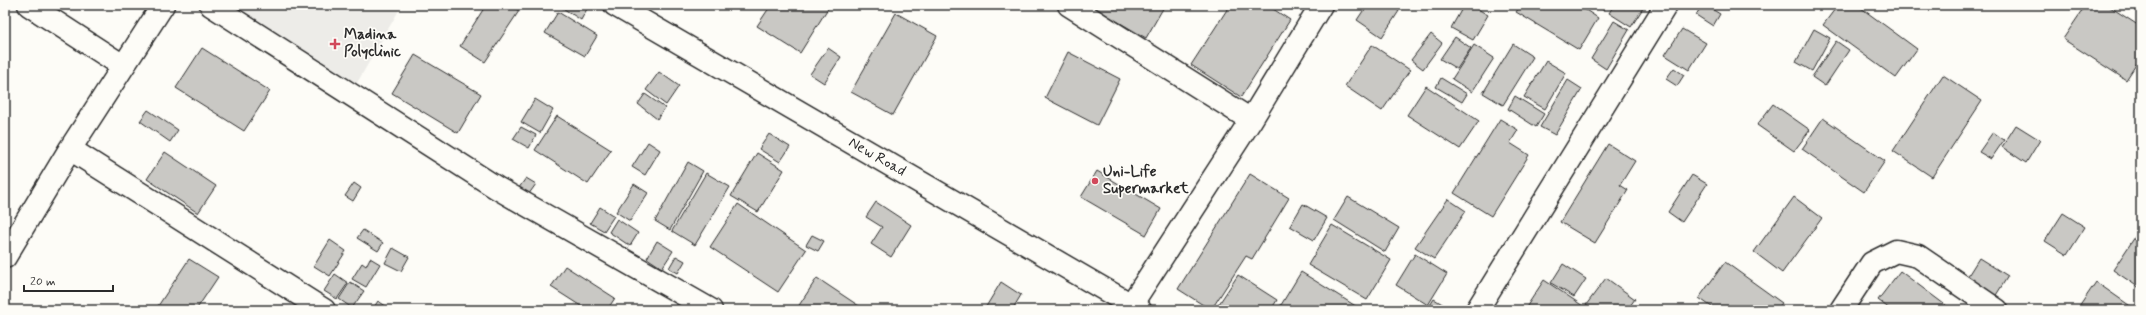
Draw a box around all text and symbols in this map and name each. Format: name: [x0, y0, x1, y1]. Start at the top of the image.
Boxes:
place label: Madina Polyclinic: [344, 25, 401, 62]
marker: Madina Polyclinic: [329, 38, 341, 50]
street label: New Road: [845, 133, 909, 182]
place label: Uni-Life Supermarket: [1103, 162, 1190, 199]
marker: Uni-Life Supermarket: [1090, 176, 1100, 186]
scale bar: [24, 267, 113, 293]
text: 20 m: [30, 274, 56, 290]

